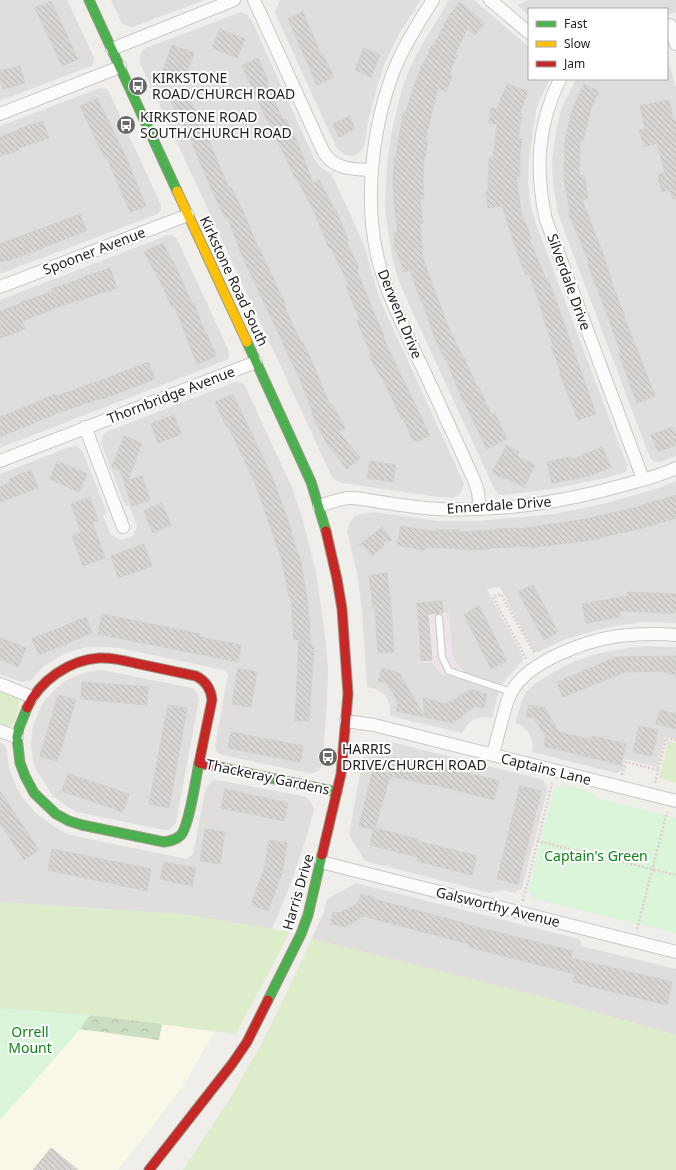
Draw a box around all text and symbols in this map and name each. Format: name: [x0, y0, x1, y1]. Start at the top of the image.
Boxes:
legend: [528, 8, 668, 80]
text: Fast: [564, 15, 588, 32]
text: Slow: [564, 35, 591, 52]
text: Jam: [563, 55, 585, 72]
place label: KIRKSTONE ROAD/CHURCH ROAD: [152, 68, 295, 103]
bus stop icon: KIRKSTONE ROAD/CHURCH ROAD: [127, 75, 149, 97]
place label: KIRKSTONE ROAD SOUTH/CHURCH ROAD: [140, 107, 292, 142]
bus stop icon: KIRKSTONE ROAD SOUTH/CHURCH ROAD: [115, 114, 137, 136]
street label: Kirkstone Road South: [196, 213, 273, 349]
street label: Spooner Avenue: [40, 222, 148, 279]
street label: Silverdale Drive: [543, 231, 596, 333]
street label: Derwent Drive: [374, 266, 427, 361]
street label: Thornbridge Avenue: [104, 361, 237, 428]
street label: Ennerdale Drive: [446, 491, 552, 518]
place label: HARRIS DRIVE/CHURCH ROAD: [342, 739, 487, 774]
bus stop icon: HARRIS DRIVE/CHURCH ROAD: [317, 746, 339, 768]
street label: Captains Lane: [499, 748, 593, 789]
street label: Thackeray Gardens: [205, 754, 332, 799]
park label: Captain's Green: [544, 846, 648, 865]
street label: Harris Drive: [278, 851, 317, 932]
street label: Galsworthy Avenue: [434, 882, 562, 931]
park label: Orrell Mount: [8, 1022, 52, 1057]

